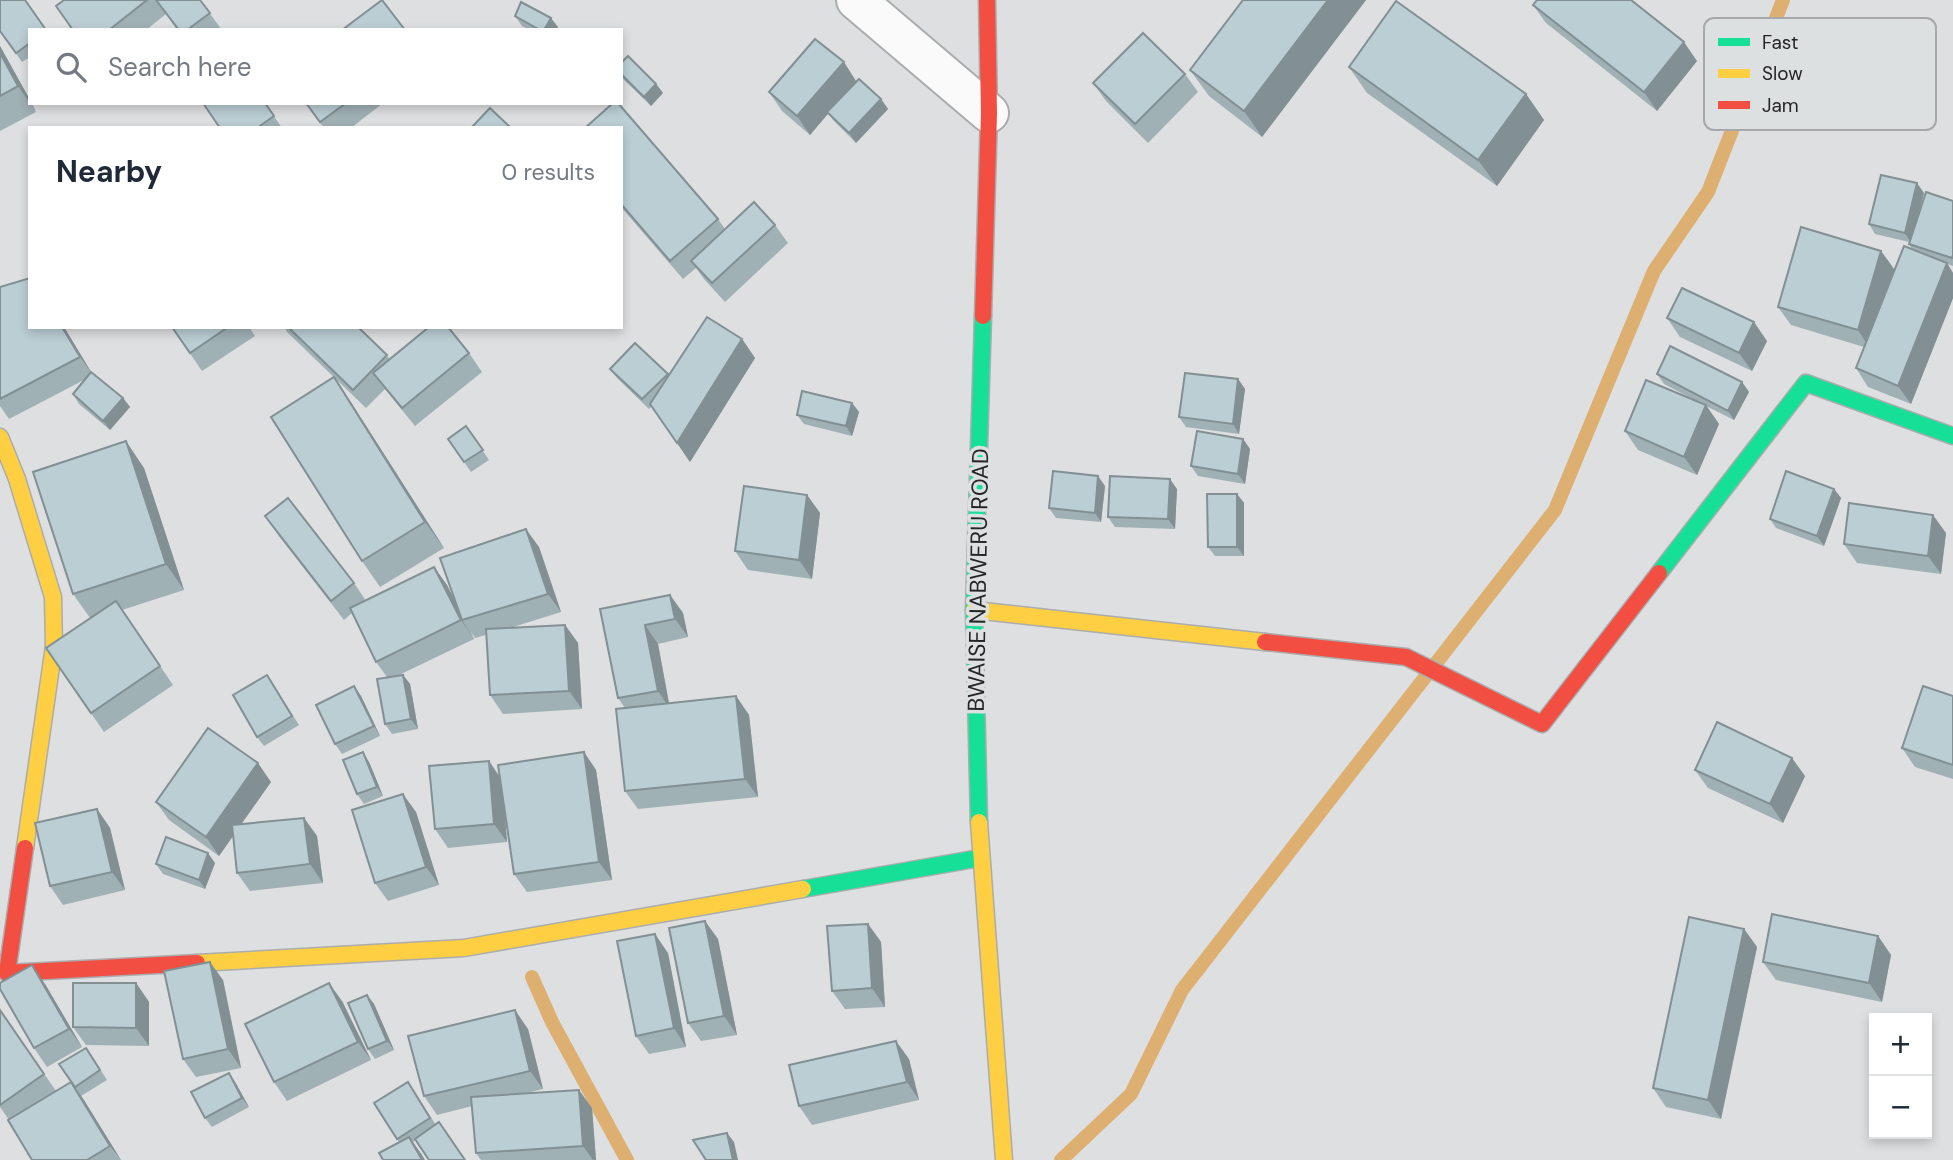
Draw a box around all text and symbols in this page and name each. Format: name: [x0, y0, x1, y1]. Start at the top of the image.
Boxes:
legend: [1704, 18, 1936, 130]
search box: [28, 28, 623, 105]
text: Fast: [1762, 30, 1798, 55]
icon: search: [52, 48, 90, 86]
text: Search here: [108, 50, 251, 84]
text: Slow: [1762, 61, 1803, 86]
text: Jam: [1762, 93, 1799, 118]
text: Nearby: [56, 152, 162, 191]
text: 0 results: [502, 157, 595, 187]
street label: BWAISE NABWERU ROAD: [961, 448, 995, 712]
map controls: [1869, 1013, 1932, 1139]
button: +: [1869, 1013, 1932, 1076]
button: −: [1869, 1076, 1932, 1139]

